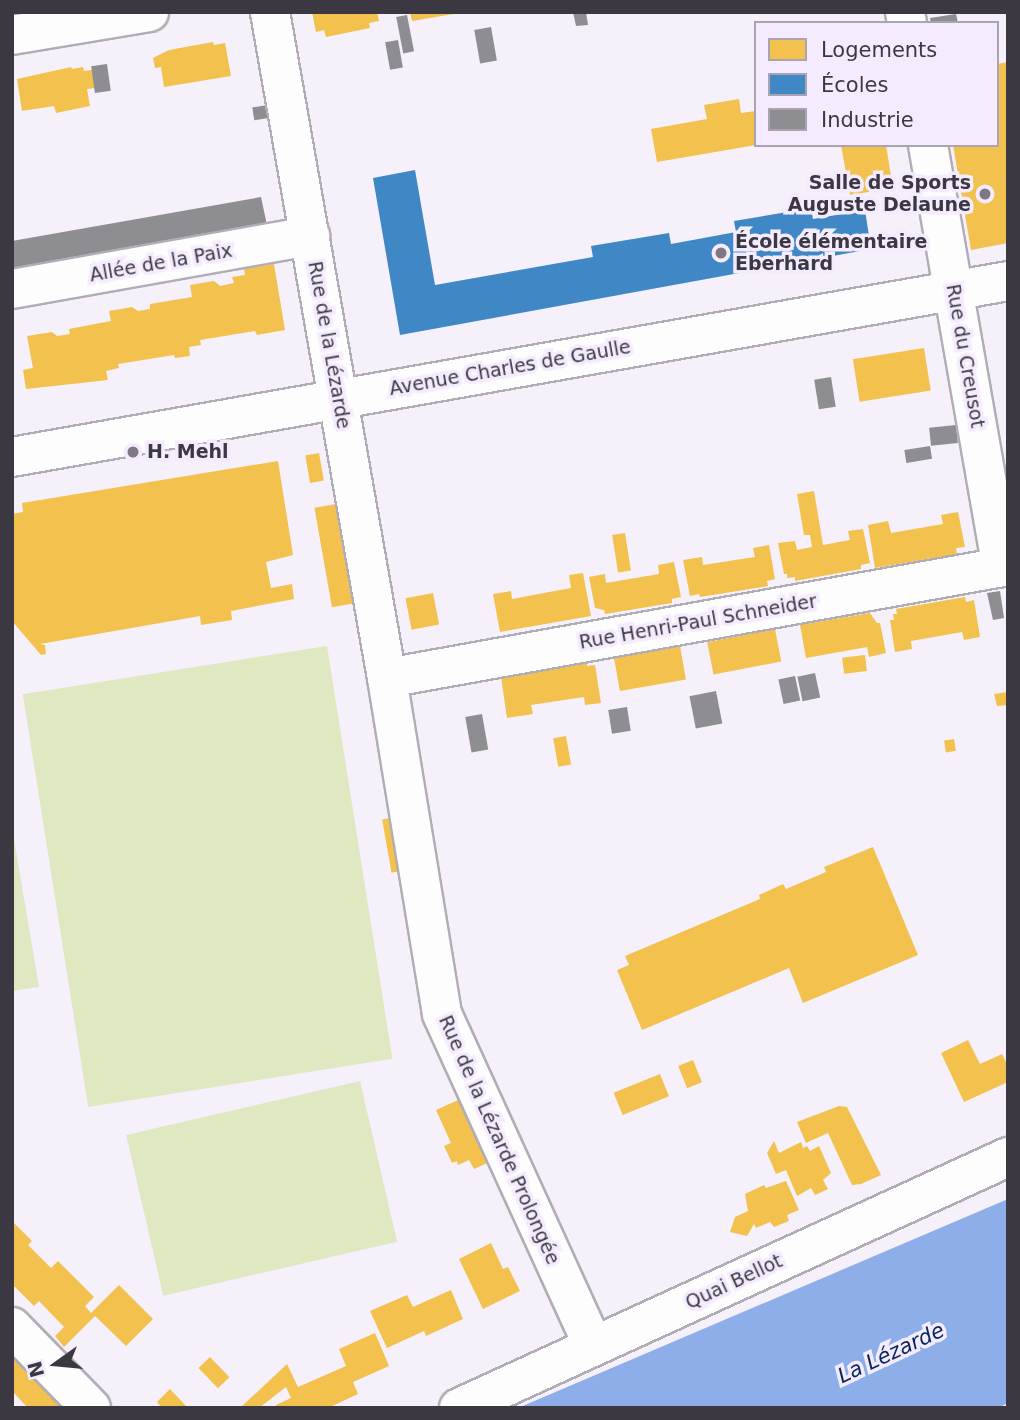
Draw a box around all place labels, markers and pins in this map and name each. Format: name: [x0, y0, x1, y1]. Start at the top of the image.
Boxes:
place label: Salle de Sports Auguste Delaune: [788, 172, 971, 216]
marker: Salle de Sports Auguste Delaune: [977, 186, 993, 202]
place label: École élémentaire Eberhard: [735, 231, 927, 275]
marker: École élémentaire Eberhard: [713, 245, 729, 261]
place label: H. Mehl: [147, 441, 229, 463]
marker: H. Mehl: [125, 444, 141, 460]

